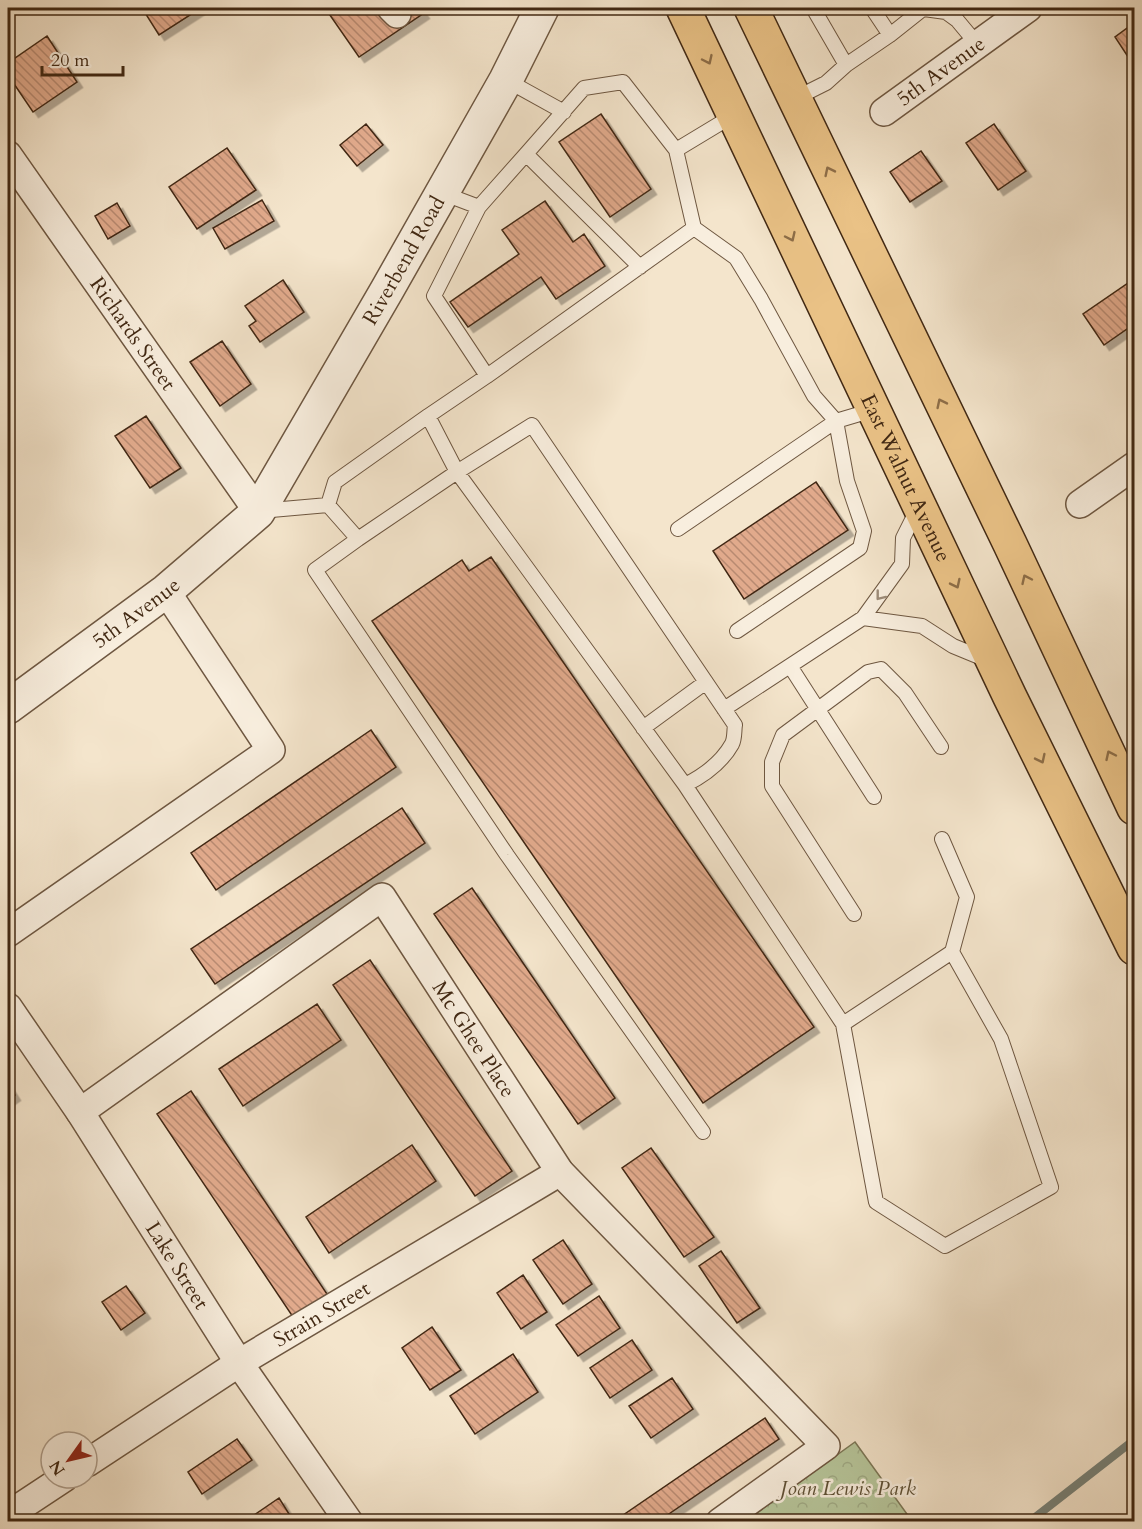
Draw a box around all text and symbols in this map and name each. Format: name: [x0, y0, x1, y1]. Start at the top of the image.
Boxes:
street label: 5th Avenue: [891, 30, 991, 113]
scale bar: [42, 39, 123, 77]
text: 20 m: [51, 48, 90, 73]
one-way arrow: [700, 54, 712, 65]
one-way arrow: [824, 167, 836, 178]
street label: Riverbend Road: [356, 191, 452, 330]
one-way arrow: [784, 230, 796, 241]
street label: Richards Street: [83, 271, 183, 397]
street label: East Walnut Avenue: [853, 389, 958, 567]
one-way arrow: [937, 399, 949, 410]
street label: 5th Avenue: [86, 571, 187, 655]
one-way arrow: [1022, 574, 1034, 585]
one-way arrow: [949, 577, 961, 588]
one-way arrow: [877, 589, 888, 600]
one-way arrow: [1105, 751, 1117, 762]
one-way arrow: [1034, 753, 1045, 763]
street label: Mc Ghee Place: [425, 975, 522, 1103]
street label: Lake Street: [138, 1216, 216, 1316]
street label: Strain Street: [268, 1274, 376, 1354]
north arrow: [39, 1430, 99, 1490]
text: N: [44, 1456, 70, 1480]
park label: Joan Lewis Park: [775, 1474, 917, 1503]

